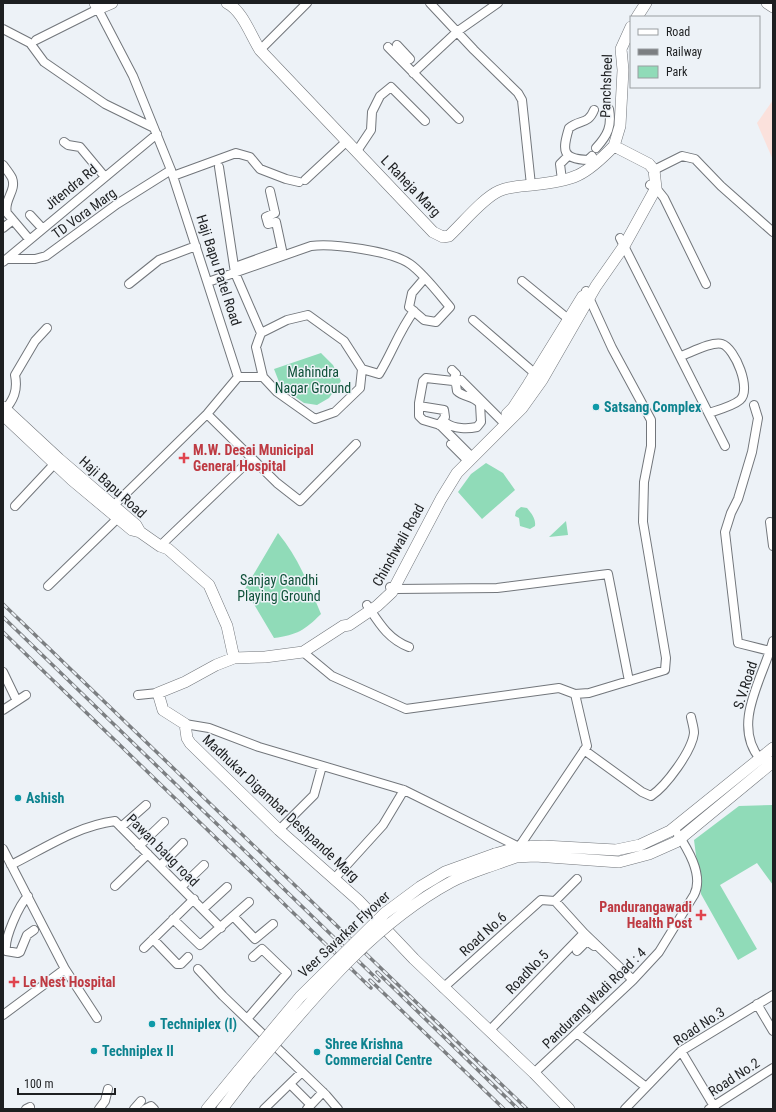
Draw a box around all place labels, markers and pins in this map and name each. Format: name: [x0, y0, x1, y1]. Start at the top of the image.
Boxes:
place label: Satsang Complex: [604, 399, 702, 415]
marker: Satsang Complex: [591, 402, 601, 412]
place label: M.W. Desai Municipal General Hospital: [193, 442, 314, 474]
marker: M.W. Desai Municipal General Hospital: [178, 452, 190, 464]
place label: Ashish: [26, 790, 64, 806]
marker: Ashish: [13, 793, 23, 803]
place label: Pandurangawadi Health Post: [599, 899, 692, 931]
marker: Pandurangawadi Health Post: [695, 909, 707, 921]
place label: Le Nest Hospital: [23, 974, 116, 990]
marker: Le Nest Hospital: [8, 976, 20, 988]
place label: Techniplex (I): [160, 1016, 237, 1033]
marker: Techniplex (I): [147, 1019, 157, 1029]
place label: Shree Krishna Commercial Centre: [325, 1036, 433, 1068]
place label: Techniplex II: [102, 1043, 174, 1059]
marker: Techniplex II: [89, 1046, 99, 1056]
marker: Shree Krishna Commercial Centre: [312, 1047, 322, 1057]

